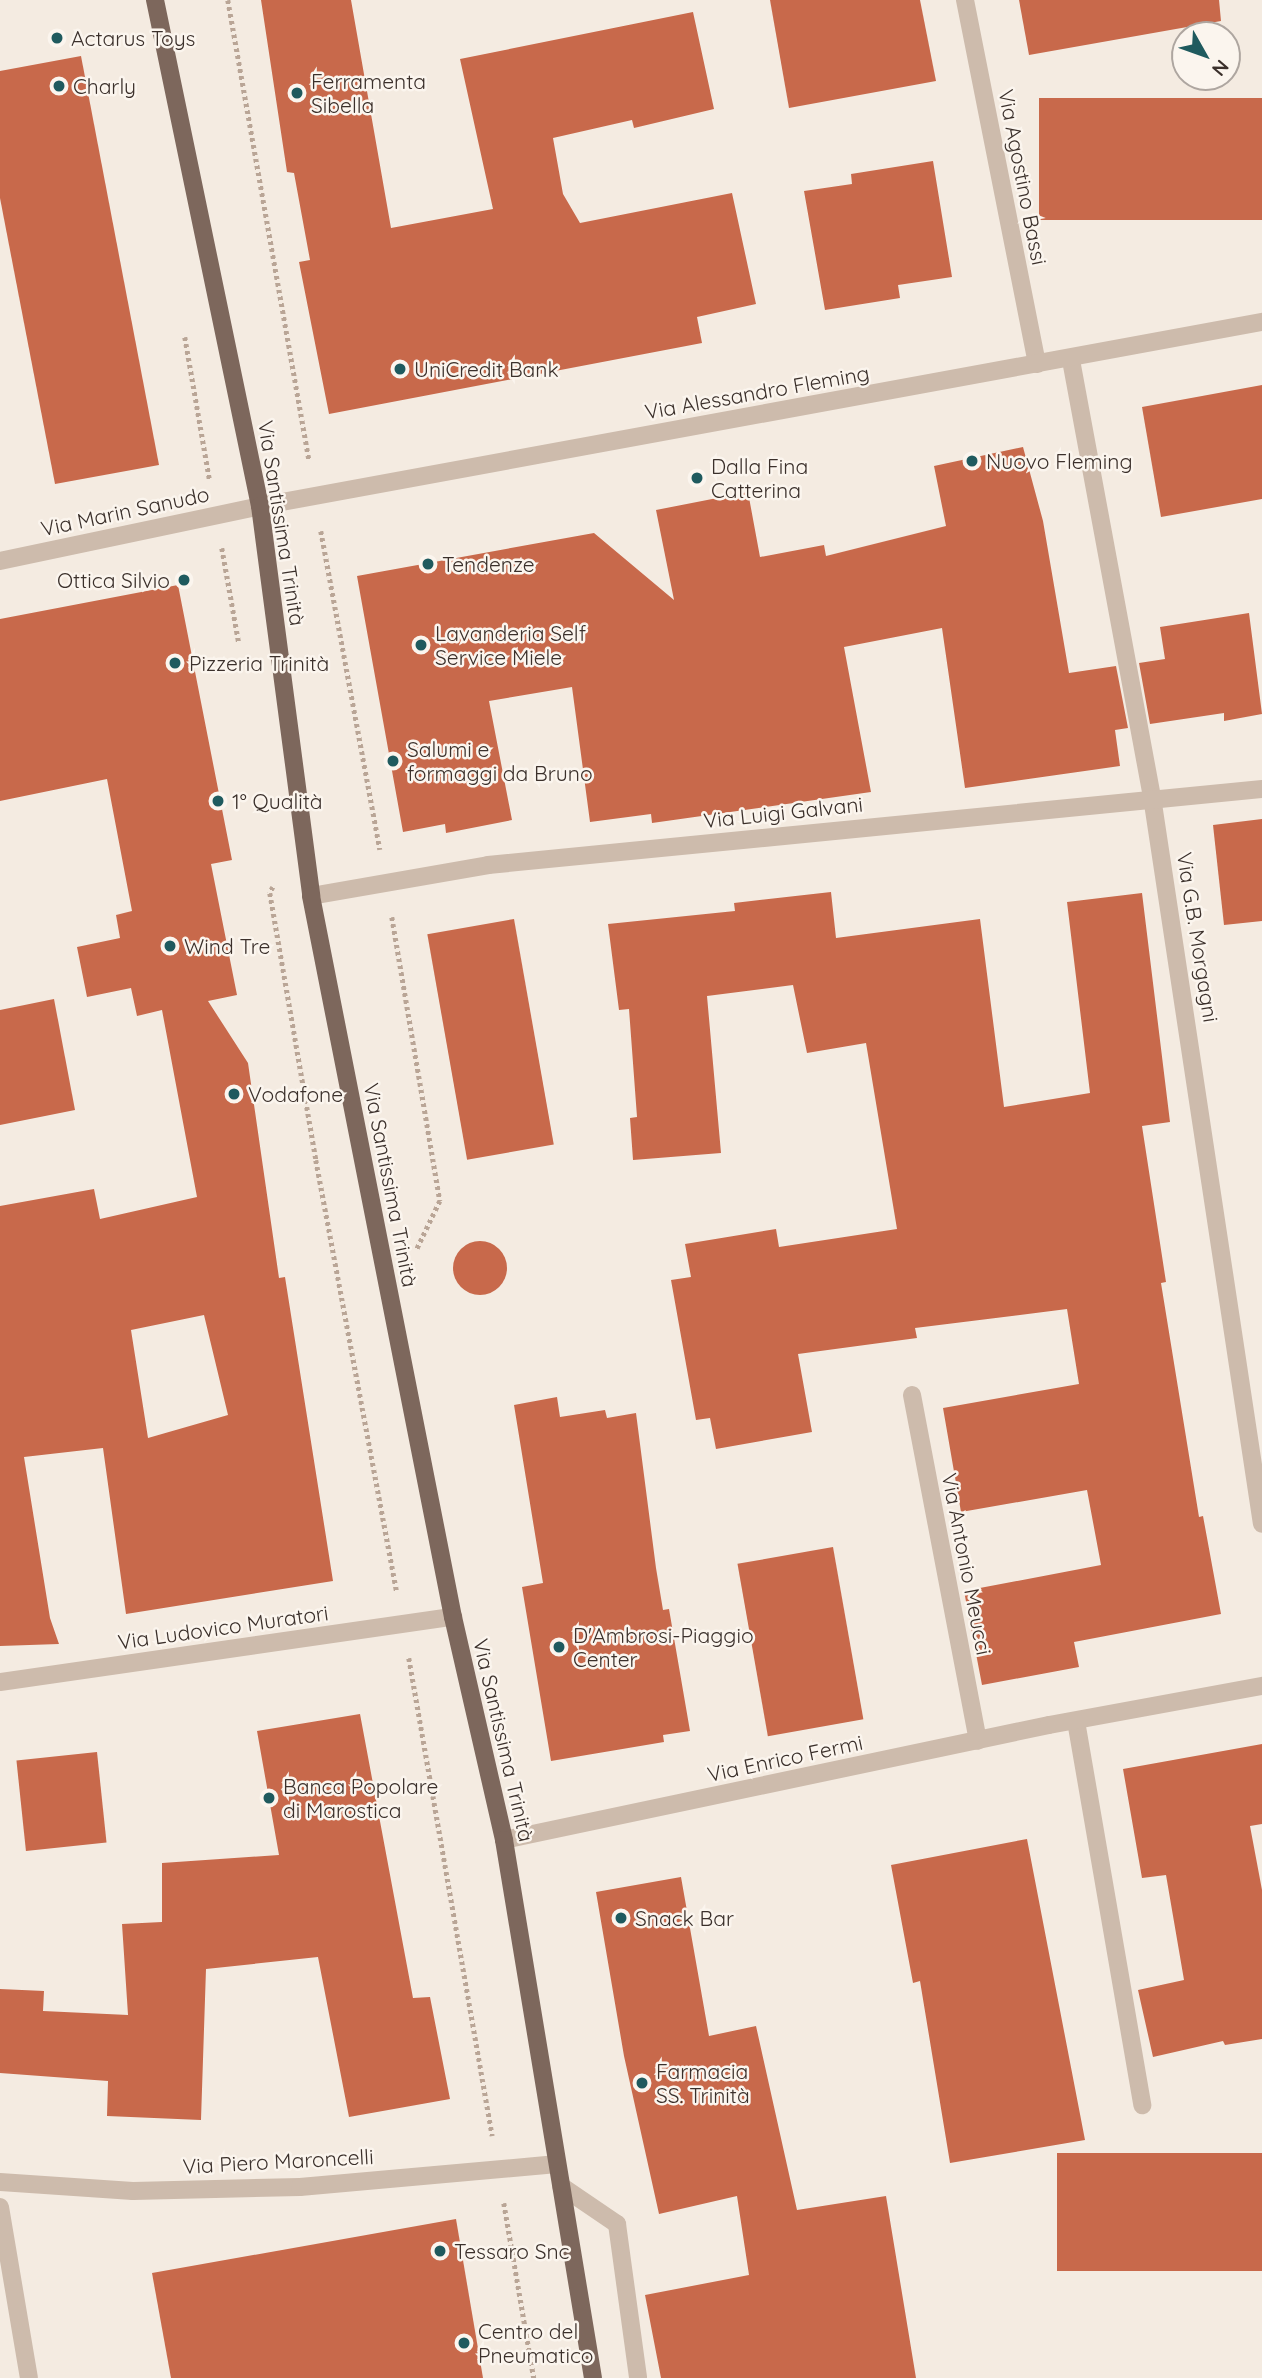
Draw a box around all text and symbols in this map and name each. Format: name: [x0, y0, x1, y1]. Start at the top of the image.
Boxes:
north arrow: [1171, 21, 1241, 91]
place label: Actarus Toys: [71, 25, 195, 51]
marker: Actarus Toys: [49, 30, 65, 46]
text: N: [1207, 55, 1234, 81]
place label: Ferramenta Sibella: [311, 68, 426, 118]
place label: Charly: [73, 73, 136, 99]
marker: Charly: [51, 78, 67, 94]
marker: Ferramenta Sibella: [289, 85, 305, 101]
street label: Via Agostino Bassi: [994, 87, 1052, 267]
place label: UniCredit Bank: [414, 356, 559, 382]
street label: Via Alessandro Fleming: [643, 360, 871, 424]
marker: UniCredit Bank: [392, 361, 408, 377]
street label: Via Santissima Trinità: [253, 419, 311, 627]
place label: Nuovo Fleming: [986, 448, 1132, 474]
place label: Dalla Fina Catterina: [711, 453, 808, 503]
marker: Nuovo Fleming: [964, 453, 980, 469]
marker: Dalla Fina Catterina: [689, 470, 705, 486]
street label: Via Marin Sanudo: [39, 481, 211, 541]
place label: Tendenze: [442, 551, 535, 577]
marker: Tendenze: [420, 556, 436, 572]
place label: Ottica Silvio: [57, 567, 170, 593]
marker: Ottica Silvio: [176, 572, 192, 588]
place label: Lavanderia Self Service Miele: [435, 620, 586, 670]
marker: Lavanderia Self Service Miele: [413, 637, 429, 653]
place label: Pizzeria Trinità: [189, 650, 329, 676]
marker: Pizzeria Trinità: [167, 655, 183, 671]
place label: Salumi e formaggi da Bruno: [407, 736, 593, 786]
marker: Salumi e formaggi da Bruno: [385, 753, 401, 769]
place label: 1° Qualità: [232, 788, 323, 814]
street label: Via Luigi Galvani: [702, 791, 864, 833]
marker: 1° Qualità: [210, 793, 226, 809]
street label: Via G.B. Morgagni: [1172, 850, 1224, 1024]
place label: Wind Tre: [184, 933, 270, 959]
marker: Wind Tre: [162, 938, 178, 954]
place label: Vodafone: [248, 1081, 343, 1107]
street label: Via Santissima Trinità: [359, 1081, 423, 1289]
marker: Vodafone: [226, 1086, 242, 1102]
street label: Via Antonio Meucci: [937, 1471, 997, 1657]
street label: Via Ludovico Muratori: [116, 1600, 330, 1654]
place label: D'Ambrosi-Piaggio Center: [573, 1622, 754, 1672]
street label: Via Santissima Trinità: [468, 1636, 540, 1844]
marker: D'Ambrosi-Piaggio Center: [551, 1639, 567, 1655]
street label: Via Enrico Fermi: [705, 1729, 865, 1787]
place label: Banca Popolare di Marostica: [283, 1773, 438, 1823]
marker: Banca Popolare di Marostica: [261, 1790, 277, 1806]
place label: Snack Bar: [635, 1905, 734, 1931]
marker: Snack Bar: [613, 1910, 629, 1926]
place label: Farmacia SS. Trinità: [656, 2058, 750, 2108]
marker: Farmacia SS. Trinità: [634, 2075, 650, 2091]
street label: Via Piero Maroncelli: [182, 2143, 374, 2179]
place label: Tessaro Snc: [454, 2238, 569, 2264]
marker: Tessaro Snc: [432, 2243, 448, 2259]
place label: Centro del Pneumatico: [478, 2318, 594, 2368]
marker: Centro del Pneumatico: [456, 2335, 472, 2351]

